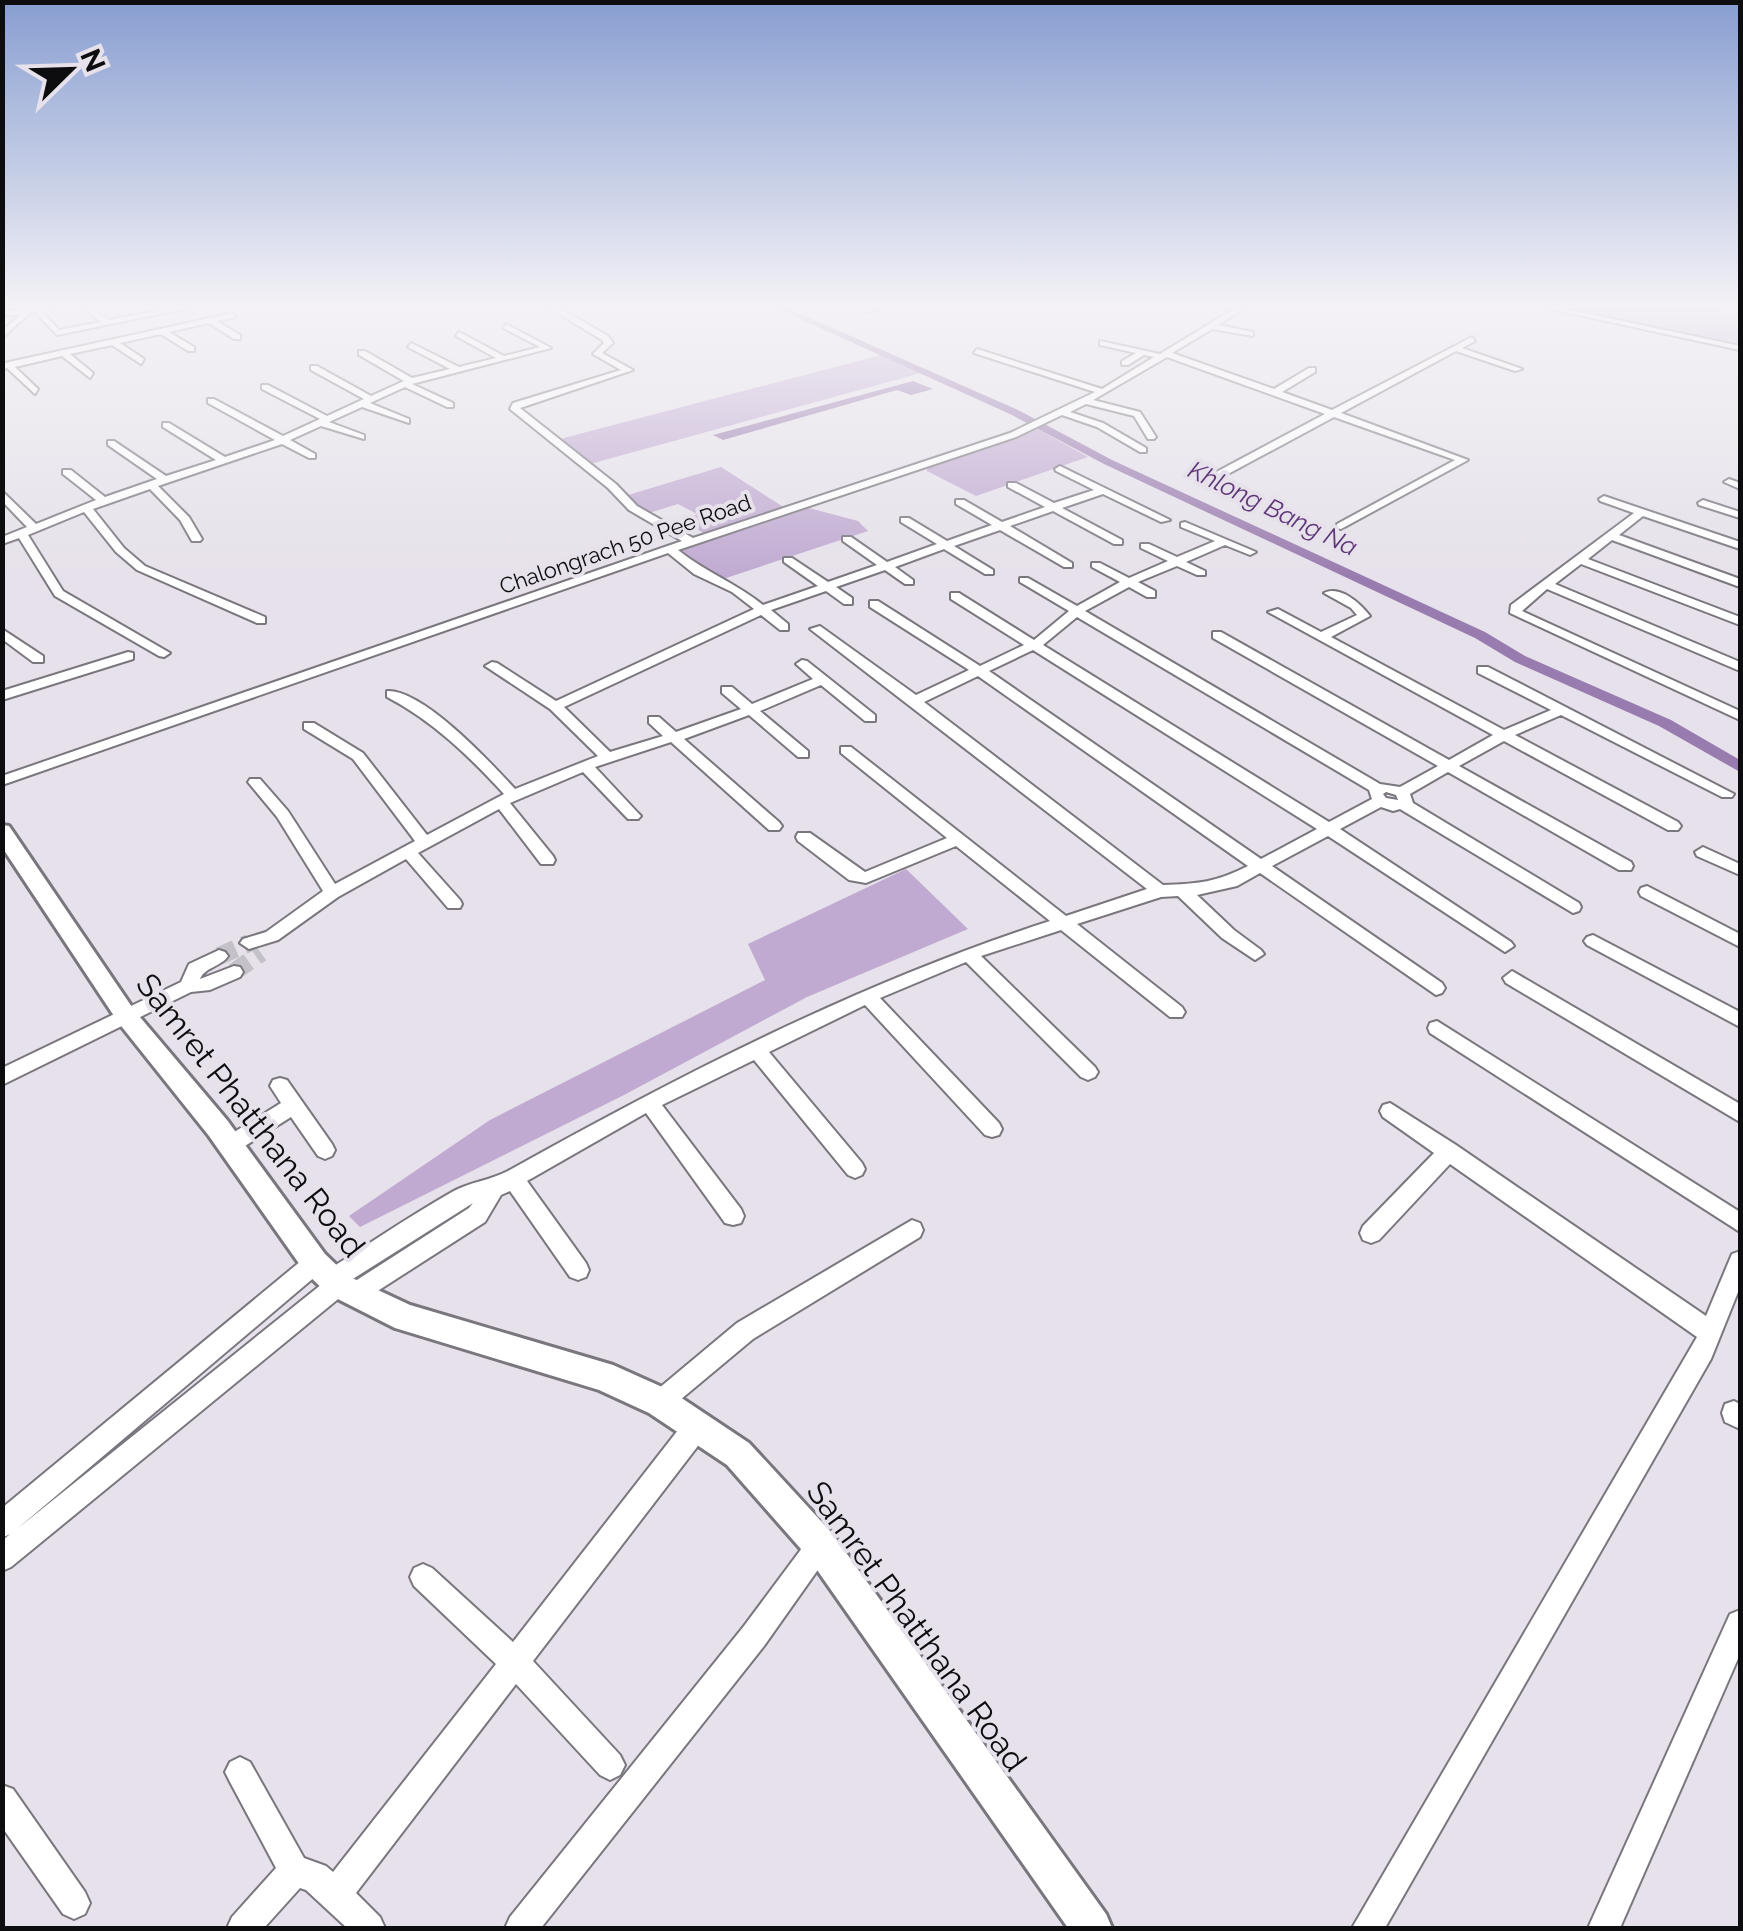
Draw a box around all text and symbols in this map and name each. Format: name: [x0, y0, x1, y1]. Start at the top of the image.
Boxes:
north arrow: [20, 20, 120, 120]
text: N: [73, 44, 112, 77]
water label: Khlong Bang Na: [1184, 454, 1362, 562]
street label: Chalongrach 50 Pee Road: [496, 489, 754, 599]
street label: Samret Phatthana Road: [129, 966, 373, 1264]
street label: Samret Phatthana Road: [799, 1474, 1035, 1778]

